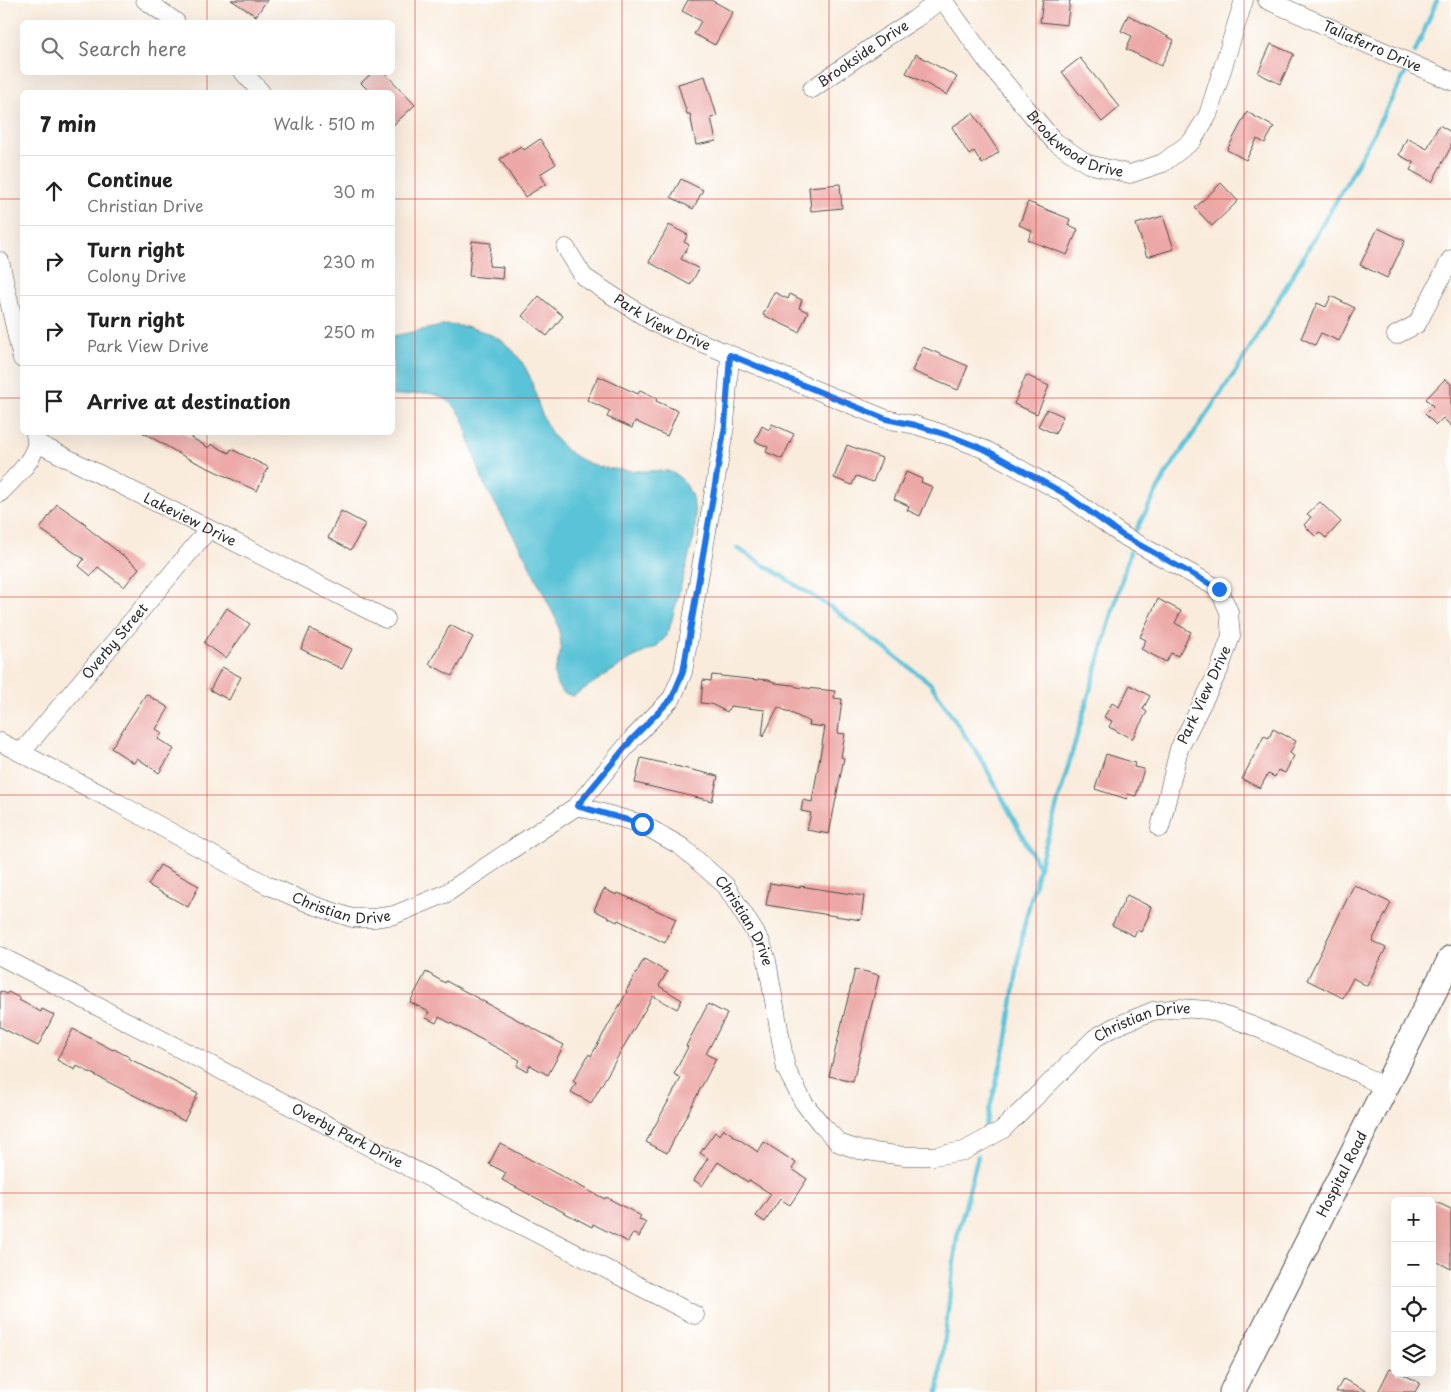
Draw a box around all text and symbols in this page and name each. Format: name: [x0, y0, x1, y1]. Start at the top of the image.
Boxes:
street label: Brookside Drive: [813, 15, 912, 92]
street label: Taliaferro Drive: [1320, 15, 1425, 77]
search box: [20, 20, 395, 75]
icon: search: [38, 34, 66, 62]
text: Search here: [78, 34, 187, 62]
street label: Brookwood Drive: [1022, 105, 1126, 182]
text: 7 min: [40, 107, 96, 139]
text: Walk · 510 m: [273, 111, 375, 135]
text: Continue: [87, 165, 173, 193]
icon: ahead: [40, 177, 68, 205]
text: 30 m: [333, 179, 375, 203]
text: Christian Drive: [87, 193, 203, 217]
text: Turn right: [87, 235, 185, 263]
icon: right: [40, 247, 68, 275]
text: 230 m: [323, 249, 375, 273]
text: Colony Drive: [87, 263, 186, 287]
street label: Park View Drive: [610, 288, 714, 355]
text: Turn right: [87, 305, 185, 333]
icon: right: [40, 317, 68, 345]
text: 250 m: [324, 319, 375, 343]
text: Park View Drive: [87, 333, 209, 357]
icon: arrive: [40, 387, 68, 415]
text: Arrive at destination: [87, 387, 291, 415]
street label: Lakeview Drive: [140, 487, 240, 551]
route end: [1208, 578, 1231, 601]
street label: Overby Street: [76, 598, 153, 683]
street label: Park View Drive: [1172, 642, 1236, 747]
route start: [631, 813, 654, 836]
street label: Christian Drive: [711, 870, 779, 967]
street label: Christian Drive: [289, 886, 392, 928]
street label: Christian Drive: [1089, 997, 1191, 1047]
street label: Overby Park Drive: [288, 1097, 407, 1173]
street label: Hospital Road: [1311, 1127, 1372, 1221]
map controls: [1391, 1197, 1436, 1377]
button: +: [1391, 1197, 1436, 1242]
button: −: [1391, 1242, 1436, 1287]
button: locate: [1391, 1287, 1436, 1332]
button: layers: [1391, 1332, 1436, 1377]

